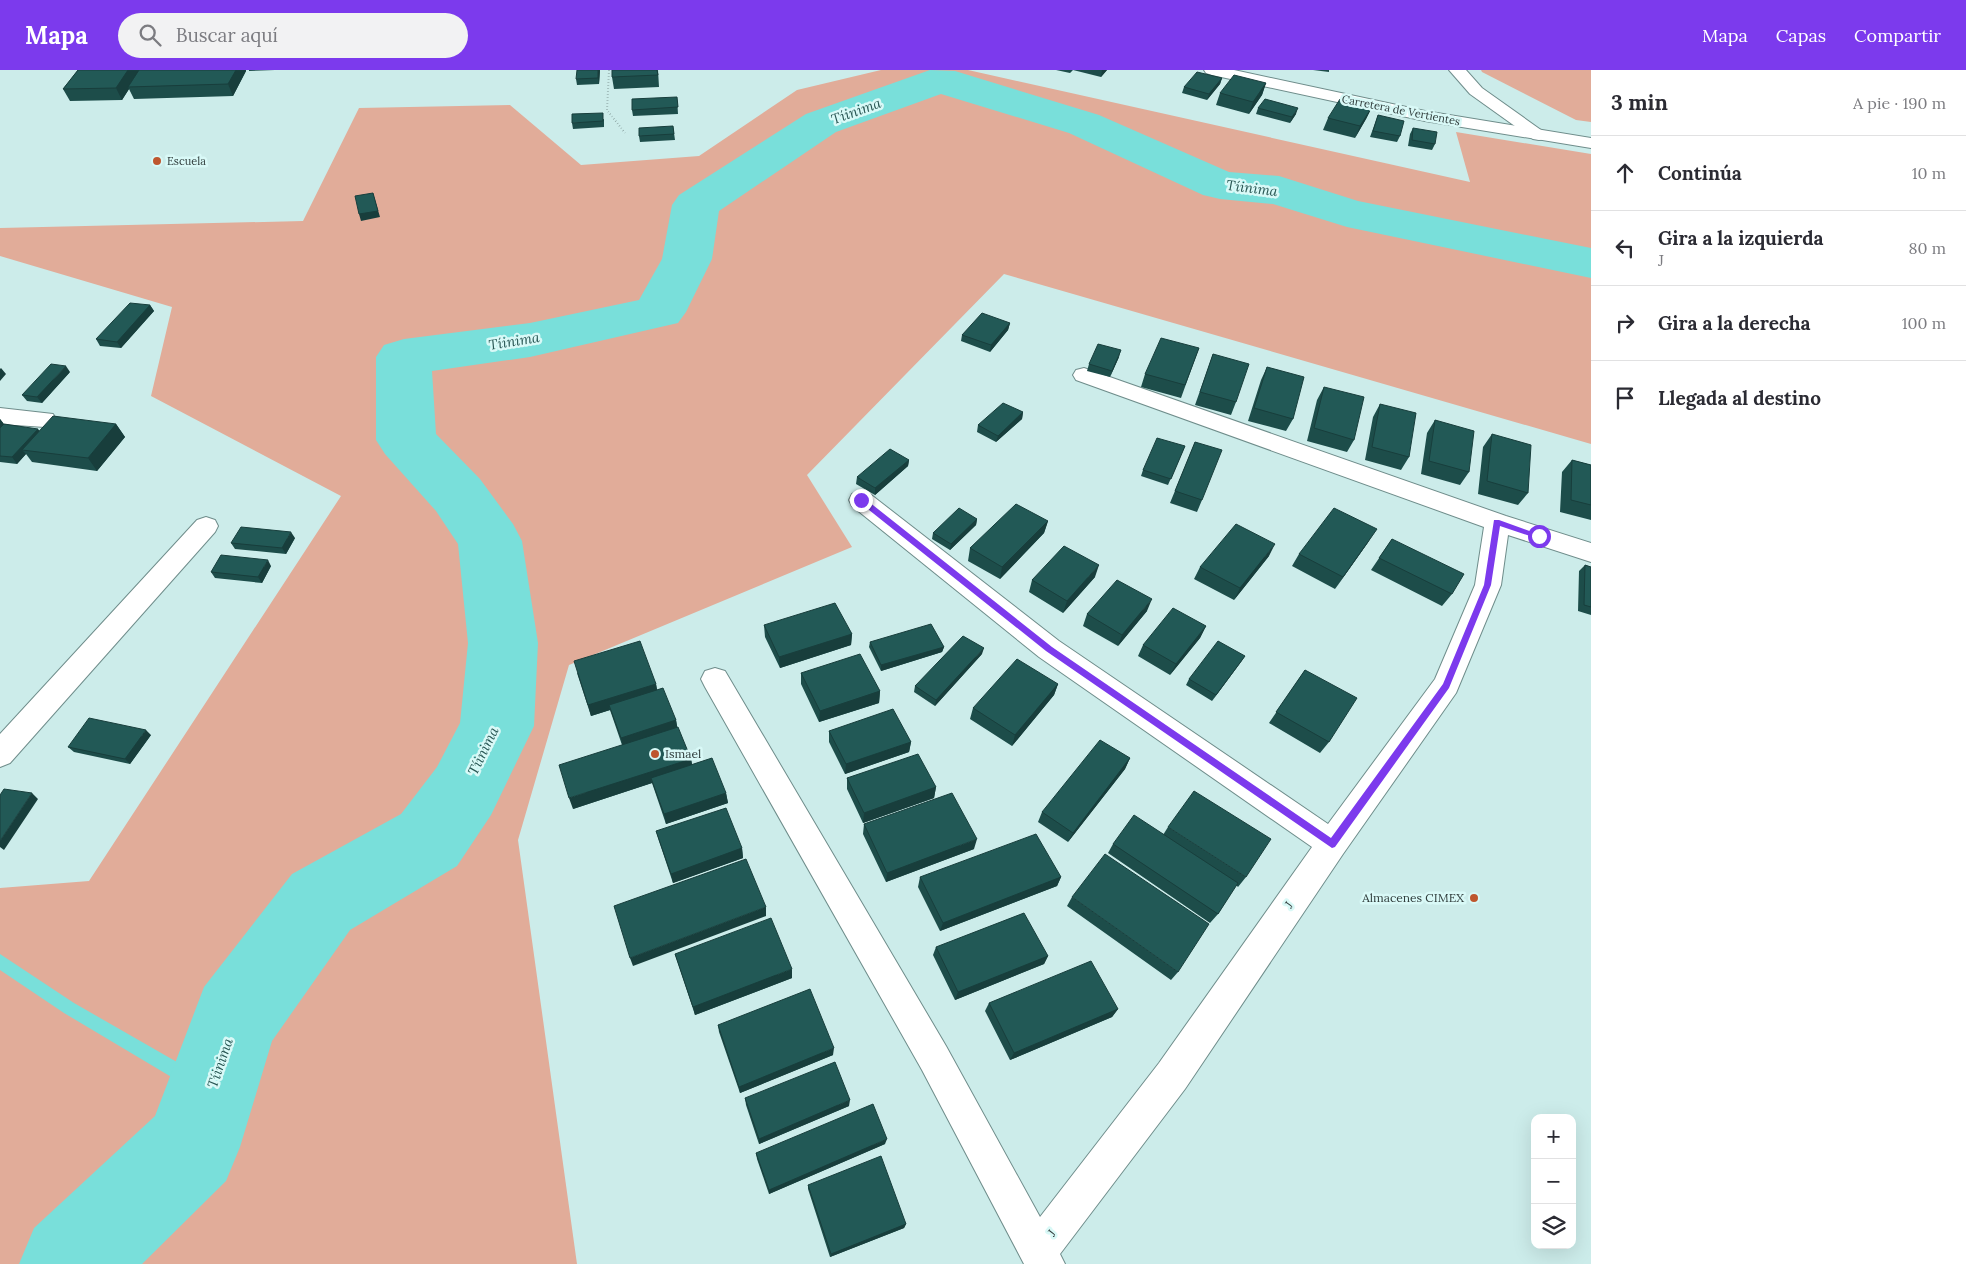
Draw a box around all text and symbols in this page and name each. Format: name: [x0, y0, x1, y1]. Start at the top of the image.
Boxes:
search box: [118, 13, 468, 58]
text: Mapa: [25, 20, 88, 51]
icon: search: [136, 21, 164, 49]
text: Buscar aquí: [176, 23, 278, 47]
text: Mapa: [1702, 24, 1748, 47]
text: Capas: [1776, 24, 1826, 47]
text: Compartir: [1854, 24, 1941, 47]
text: 3 min: [1611, 89, 1668, 116]
street label: Carretera de Vertientes: [1341, 92, 1461, 128]
text: A pie · 190 m: [1853, 93, 1946, 113]
water label: Tíinima: [829, 94, 884, 128]
place label: Escuela: [167, 154, 206, 168]
marker: Escuela: [151, 155, 163, 167]
icon: ahead: [1611, 159, 1639, 187]
text: Continúa: [1658, 161, 1742, 185]
text: 10 m: [1912, 163, 1946, 183]
water label: Tíinima: [1225, 176, 1279, 200]
text: Gira a la izquierda: [1658, 226, 1824, 250]
icon: left: [1611, 234, 1639, 262]
text: 80 m: [1909, 238, 1946, 258]
text: J: [1658, 250, 1664, 270]
icon: right: [1611, 309, 1639, 337]
text: Gira a la derecha: [1658, 311, 1811, 335]
text: 100 m: [1902, 313, 1946, 333]
water label: Tíinima: [487, 328, 541, 354]
icon: arrive: [1611, 384, 1639, 412]
text: Llegada al destino: [1658, 386, 1821, 410]
route end: [850, 489, 873, 512]
route start: [1528, 525, 1551, 548]
water label: Tíinima: [464, 724, 503, 778]
place label: Ismael: [665, 746, 701, 761]
marker: Ismael: [649, 748, 661, 760]
place label: Almacenes CIMEX: [1361, 890, 1464, 905]
marker: Almacenes CIMEX: [1468, 892, 1480, 904]
street label: J: [1281, 898, 1296, 912]
water label: Tíinima: [203, 1035, 237, 1090]
map controls: [1531, 1114, 1576, 1249]
button: +: [1531, 1114, 1576, 1159]
button: −: [1531, 1159, 1576, 1204]
button: layers: [1531, 1204, 1576, 1249]
street label: J: [1044, 1226, 1059, 1240]

